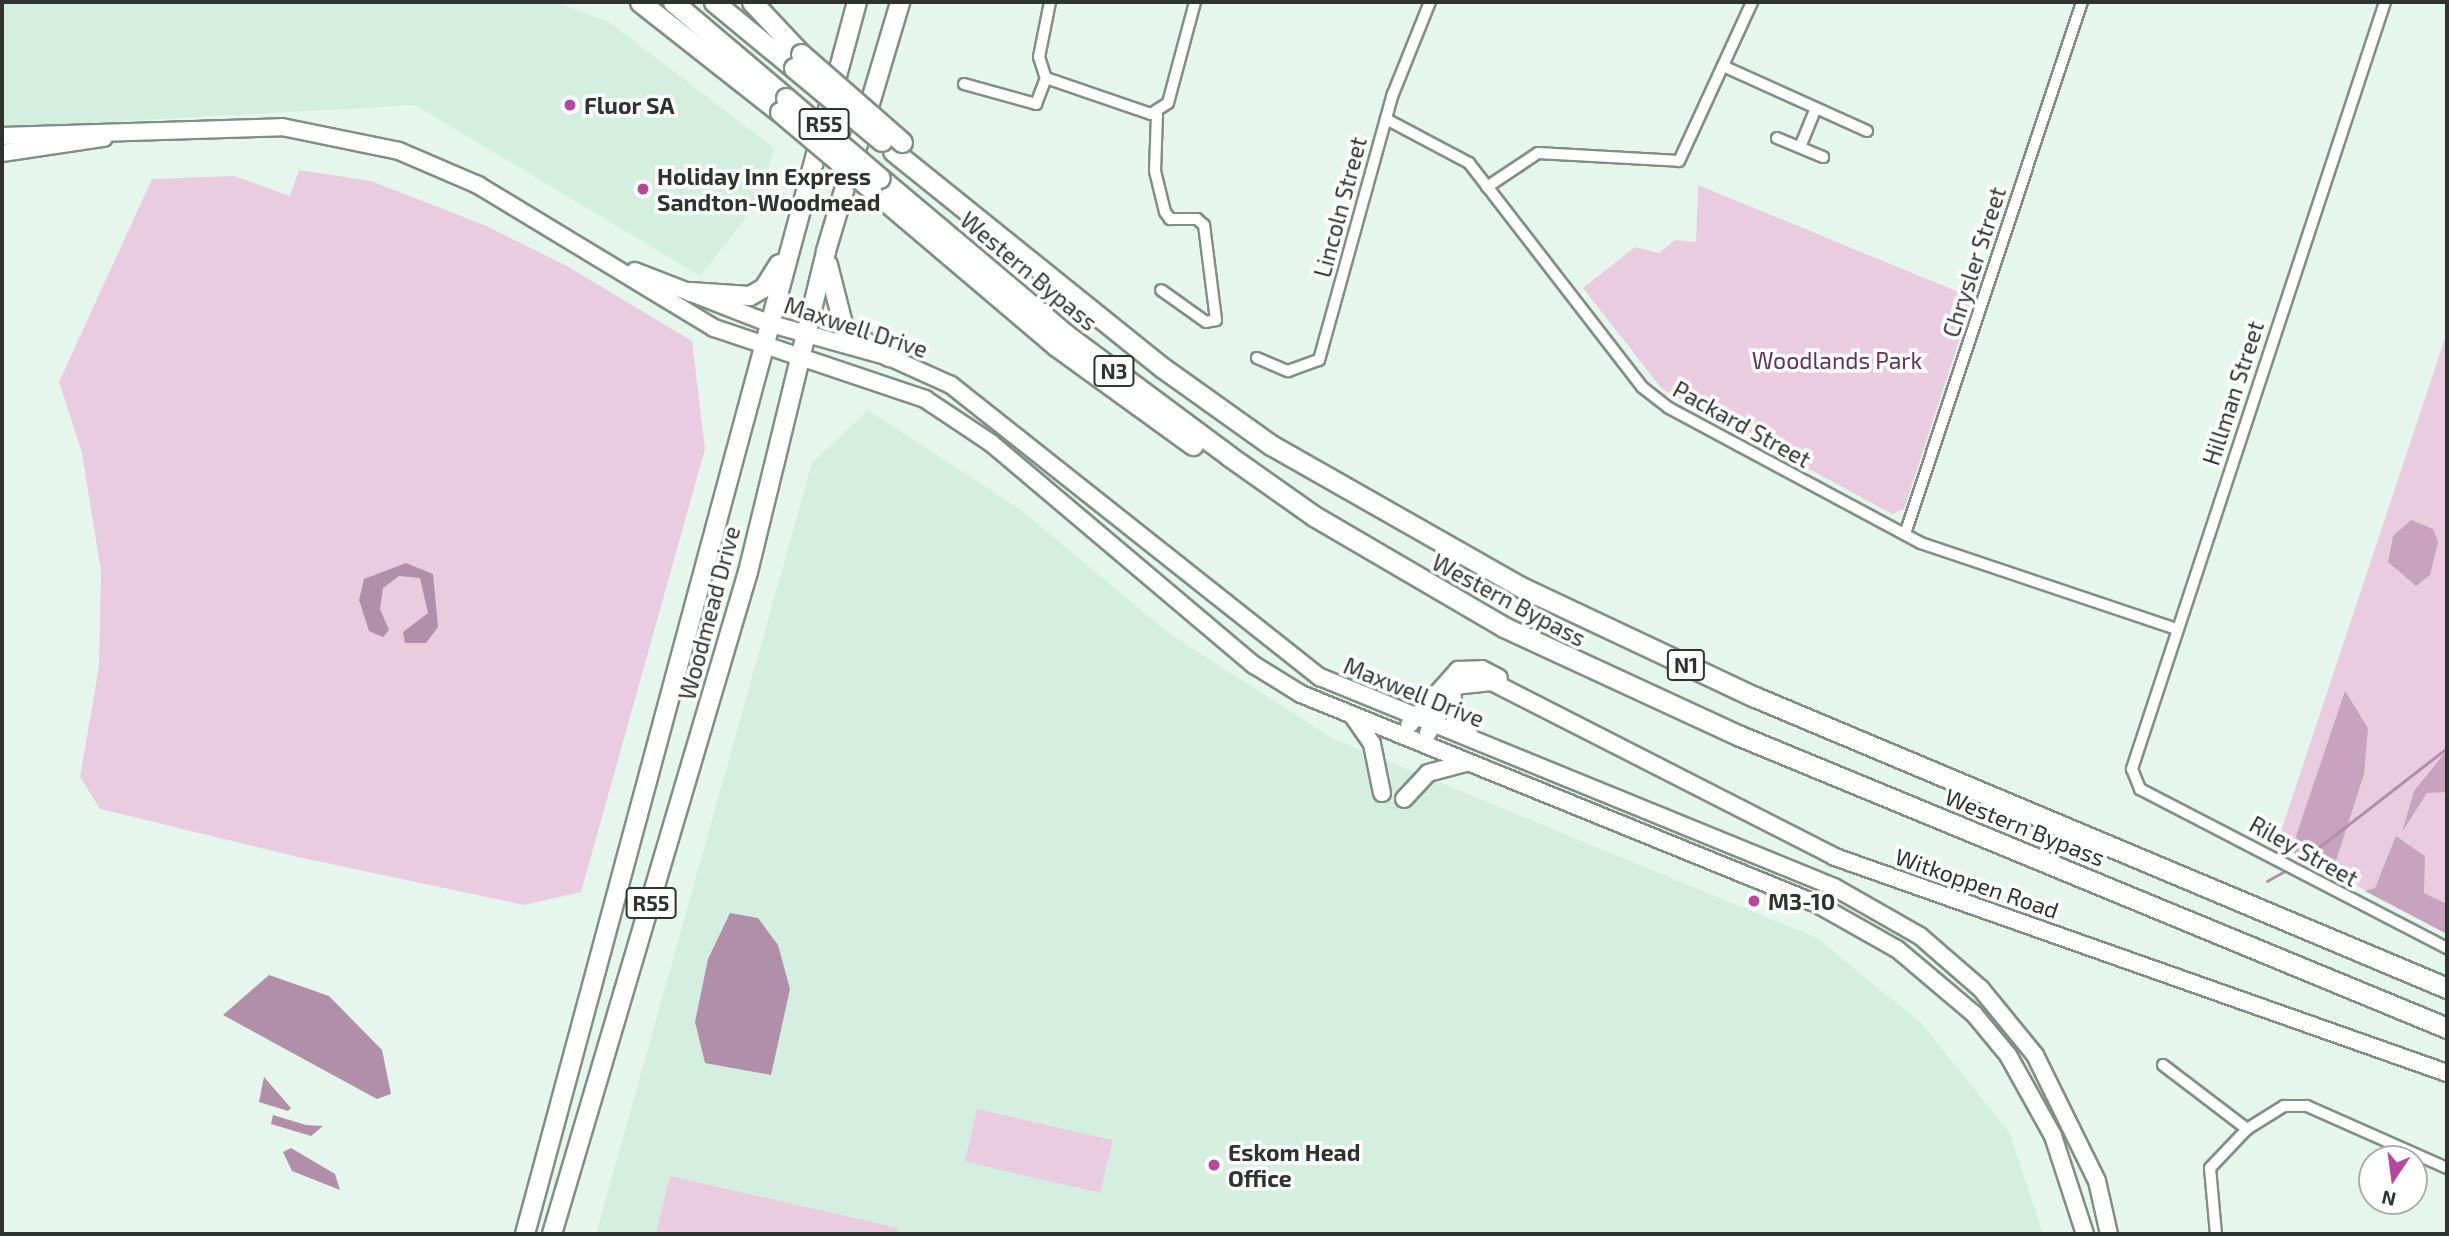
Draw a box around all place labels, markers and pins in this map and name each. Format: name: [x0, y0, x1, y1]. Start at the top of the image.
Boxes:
place label: Fluor SA: [584, 91, 675, 119]
marker: Fluor SA: [562, 97, 578, 113]
place label: Holiday Inn Express Sandton-Woodmead: [657, 162, 880, 216]
marker: Holiday Inn Express Sandton-Woodmead: [635, 181, 651, 197]
place label: M3-10: [1768, 887, 1835, 915]
marker: M3-10: [1746, 893, 1762, 909]
place label: Eskom Head Office: [1228, 1138, 1360, 1192]
marker: Eskom Head Office: [1206, 1157, 1222, 1173]

